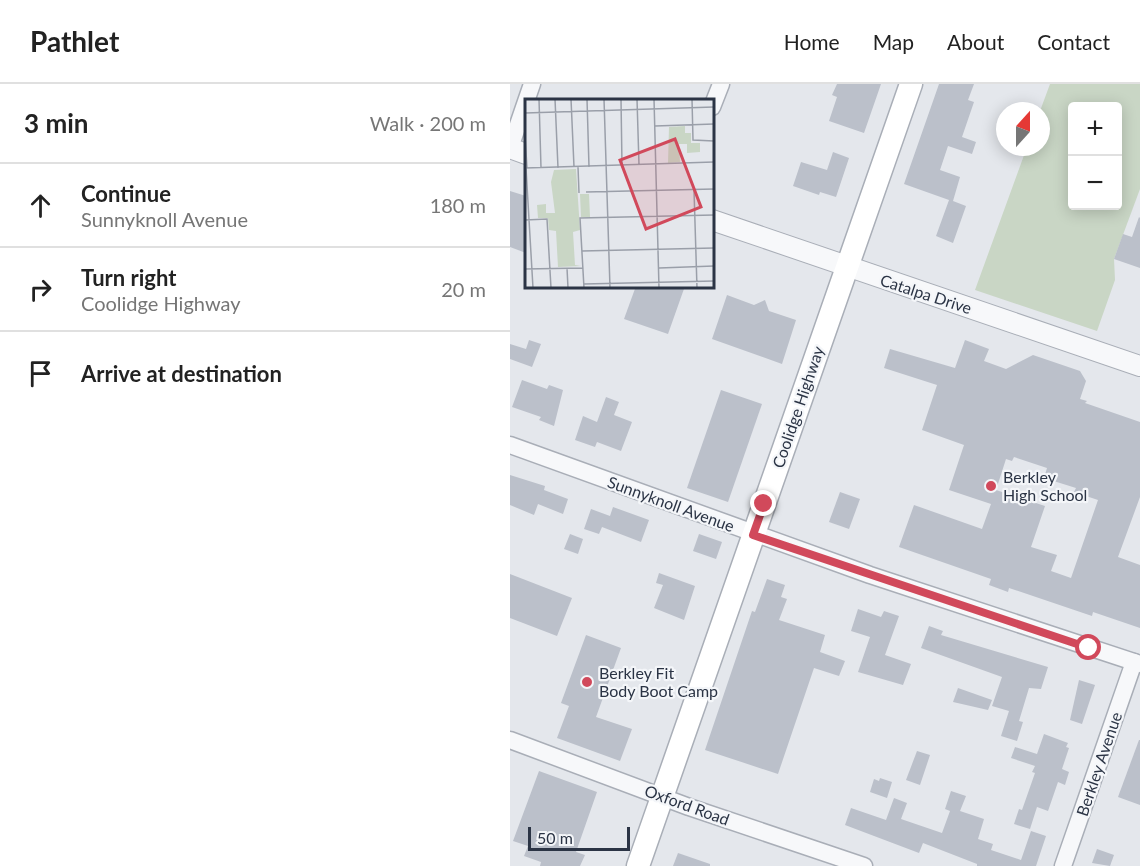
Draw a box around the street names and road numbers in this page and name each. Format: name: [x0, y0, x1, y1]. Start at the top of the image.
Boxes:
street label: Catalpa Drive: [878, 270, 974, 317]
street label: Coolidge Highway: [768, 343, 828, 470]
street label: Sunnyknoll Avenue: [605, 472, 737, 535]
street label: Berkley Avenue: [1072, 709, 1125, 818]
street label: Oxford Road: [642, 780, 732, 829]

